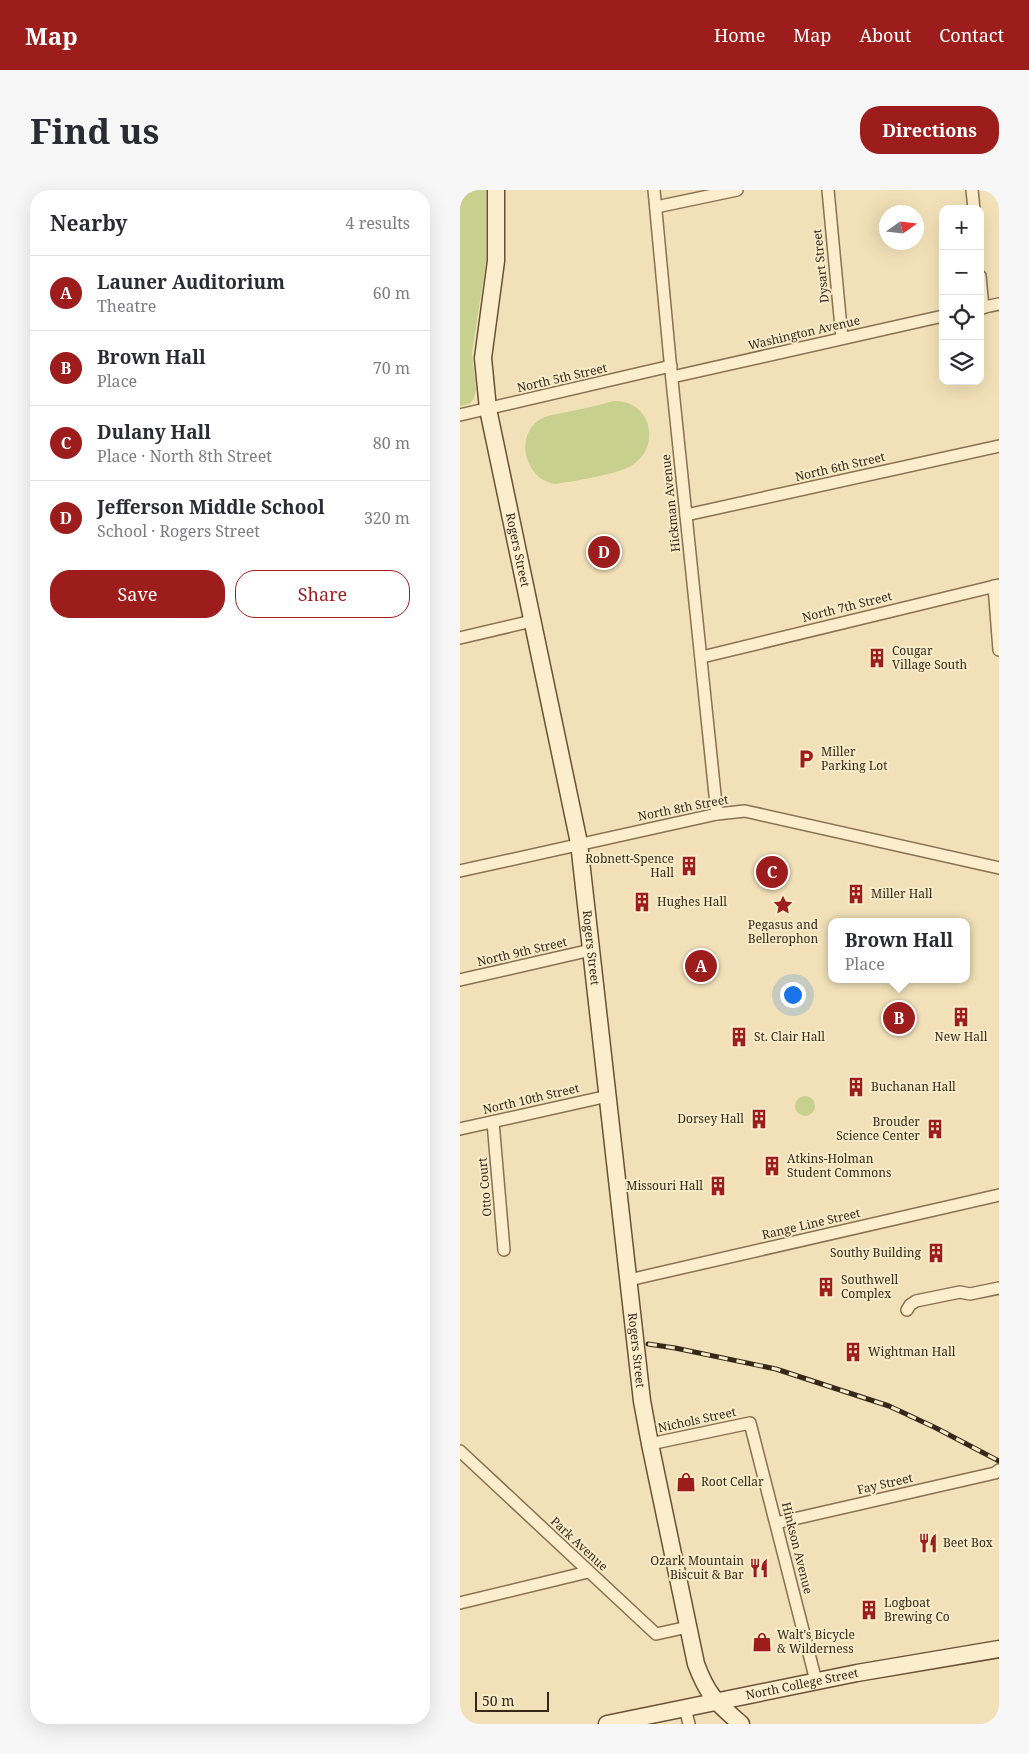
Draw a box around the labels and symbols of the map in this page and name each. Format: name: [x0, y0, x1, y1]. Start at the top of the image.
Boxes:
north arrow: [879, 205, 924, 250]
street label: Dysart Street: [808, 228, 833, 304]
street label: Washington Avenue: [746, 311, 862, 354]
street label: North 5th Street: [515, 359, 609, 396]
street label: North 6th Street: [793, 448, 887, 485]
street label: Hickman Avenue: [657, 453, 684, 553]
street label: Rogers Street: [502, 511, 534, 588]
pin: D: [588, 533, 620, 571]
street label: North 7th Street: [800, 587, 893, 626]
place label: Cougar Village South: [892, 642, 967, 673]
building icon: Cougar Village South: [866, 647, 888, 669]
place label: Miller Parking Lot: [821, 743, 887, 774]
parking icon: Miller Parking Lot: [795, 748, 817, 770]
street label: North 8th Street: [636, 790, 730, 825]
place label: Robnett-Spence Hall: [585, 850, 674, 881]
pin: C: [756, 853, 788, 891]
building icon: Robnett-Spence Hall: [678, 855, 700, 877]
building icon: Miller Hall: [845, 883, 867, 905]
place label: Miller Hall: [871, 885, 933, 902]
building icon: Hughes Hall: [631, 891, 653, 913]
place label: Hughes Hall: [657, 893, 727, 910]
place icon: Pegasus and Bellerophon: [772, 894, 794, 916]
street label: Rogers Street: [579, 909, 604, 986]
place label: Pegasus and Bellerophon: [748, 916, 819, 947]
street label: North 9th Street: [475, 933, 569, 970]
pin: A: [685, 947, 717, 985]
your location: [780, 982, 806, 1008]
pin: B: [883, 999, 915, 1037]
building icon: New Hall: [950, 1006, 972, 1028]
building icon: St. Clair Hall: [728, 1026, 750, 1048]
place label: St. Clair Hall: [754, 1028, 825, 1045]
place label: New Hall: [935, 1028, 988, 1045]
building icon: Buchanan Hall: [845, 1076, 867, 1098]
place label: Buchanan Hall: [871, 1078, 956, 1095]
street label: North 10th Street: [481, 1079, 581, 1118]
building icon: Dorsey Hall: [748, 1108, 770, 1130]
place label: Dorsey Hall: [677, 1110, 744, 1127]
place label: Brouder Science Center: [836, 1113, 920, 1144]
building icon: Brouder Science Center: [924, 1118, 946, 1140]
place label: Atkins-Holman Student Commons: [787, 1150, 891, 1181]
building icon: Atkins-Holman Student Commons: [761, 1155, 783, 1177]
street label: Otto Court: [473, 1157, 496, 1217]
building icon: Missouri Hall: [707, 1175, 729, 1197]
place label: Missouri Hall: [626, 1177, 703, 1194]
street label: Range Line Street: [760, 1204, 862, 1243]
building icon: Southy Building: [925, 1242, 947, 1264]
place label: Southy Building: [830, 1244, 922, 1261]
place label: Southwell Complex: [841, 1271, 898, 1302]
building icon: Southwell Complex: [815, 1276, 837, 1298]
street label: Rogers Street: [624, 1312, 649, 1389]
building icon: Wightman Hall: [842, 1341, 864, 1363]
place label: Wightman Hall: [868, 1343, 956, 1360]
street label: Nichols Street: [656, 1403, 737, 1436]
street label: Fay Street: [855, 1469, 914, 1498]
shop icon: Root Cellar: [675, 1471, 697, 1493]
place label: Root Cellar: [701, 1473, 764, 1490]
street label: Hinkson Avenue: [778, 1500, 817, 1596]
street label: Park Avenue: [547, 1513, 612, 1575]
restaurant icon: Beet Box: [917, 1532, 939, 1554]
place label: Beet Box: [943, 1534, 993, 1551]
place label: Ozark Mountain Biscuit & Bar: [650, 1552, 744, 1583]
restaurant icon: Ozark Mountain Biscuit & Bar: [748, 1557, 770, 1579]
place label: Logboat Brewing Co: [884, 1594, 950, 1625]
building icon: Logboat Brewing Co: [858, 1599, 880, 1621]
place label: Walt's Bicycle & Wilderness: [777, 1626, 855, 1657]
shop icon: Walt's Bicycle & Wilderness: [751, 1631, 773, 1653]
street label: North College Street: [744, 1664, 860, 1704]
scale bar: [475, 1689, 549, 1712]

